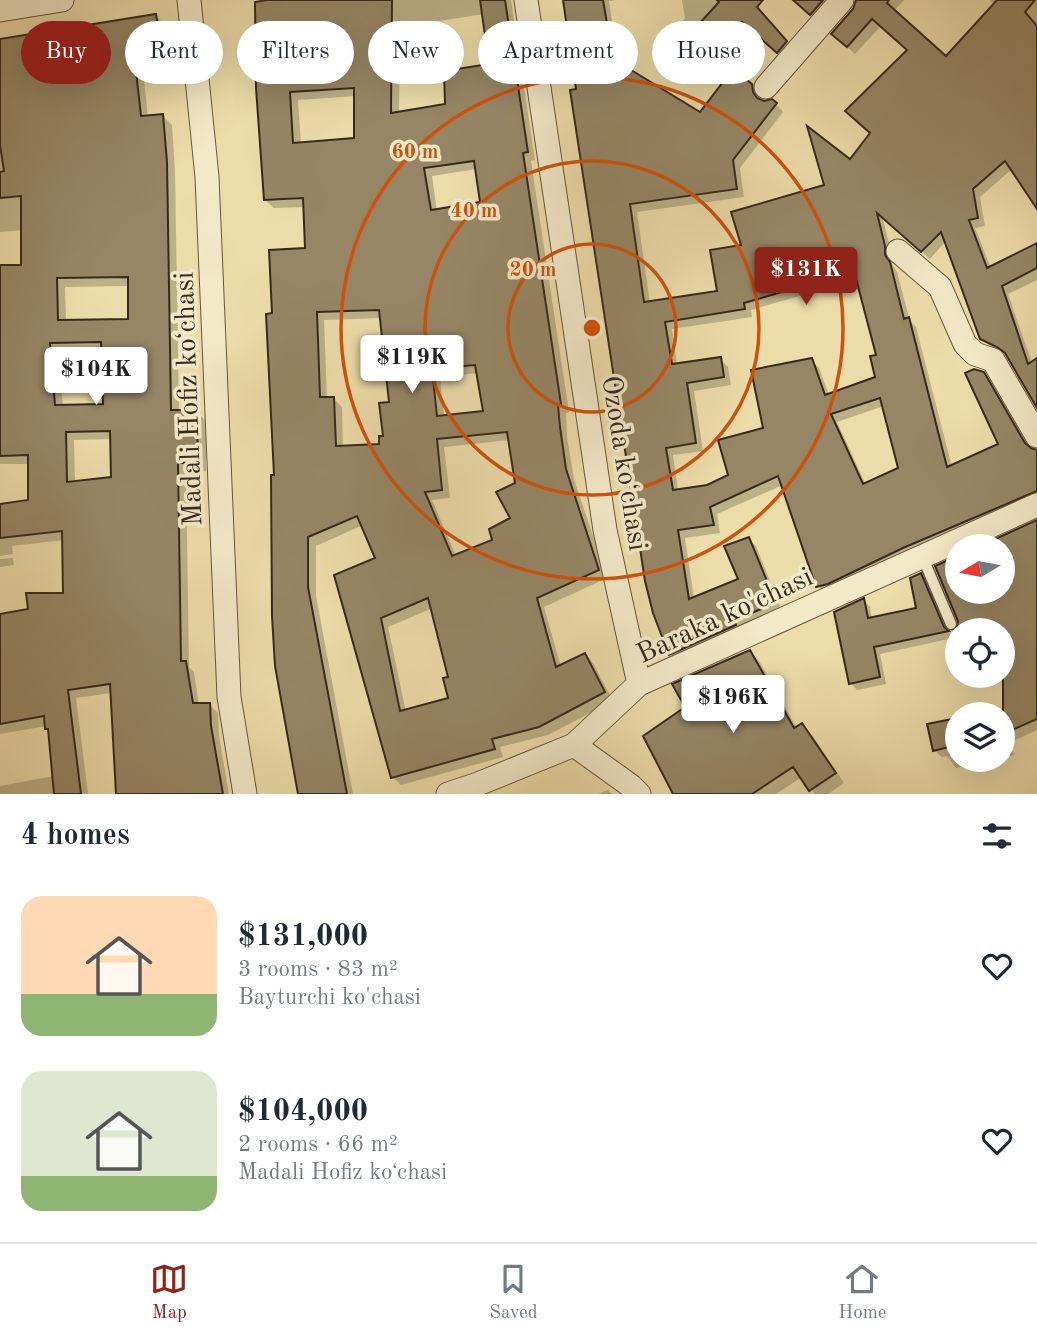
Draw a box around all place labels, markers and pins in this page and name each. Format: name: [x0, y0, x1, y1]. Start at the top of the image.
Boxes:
pin: $131K: [757, 247, 855, 307]
centre of rings: [580, 316, 604, 340]
pin: $119K: [363, 336, 461, 395]
pin: $104K: [47, 348, 145, 407]
pin: $196K: [684, 676, 782, 735]

